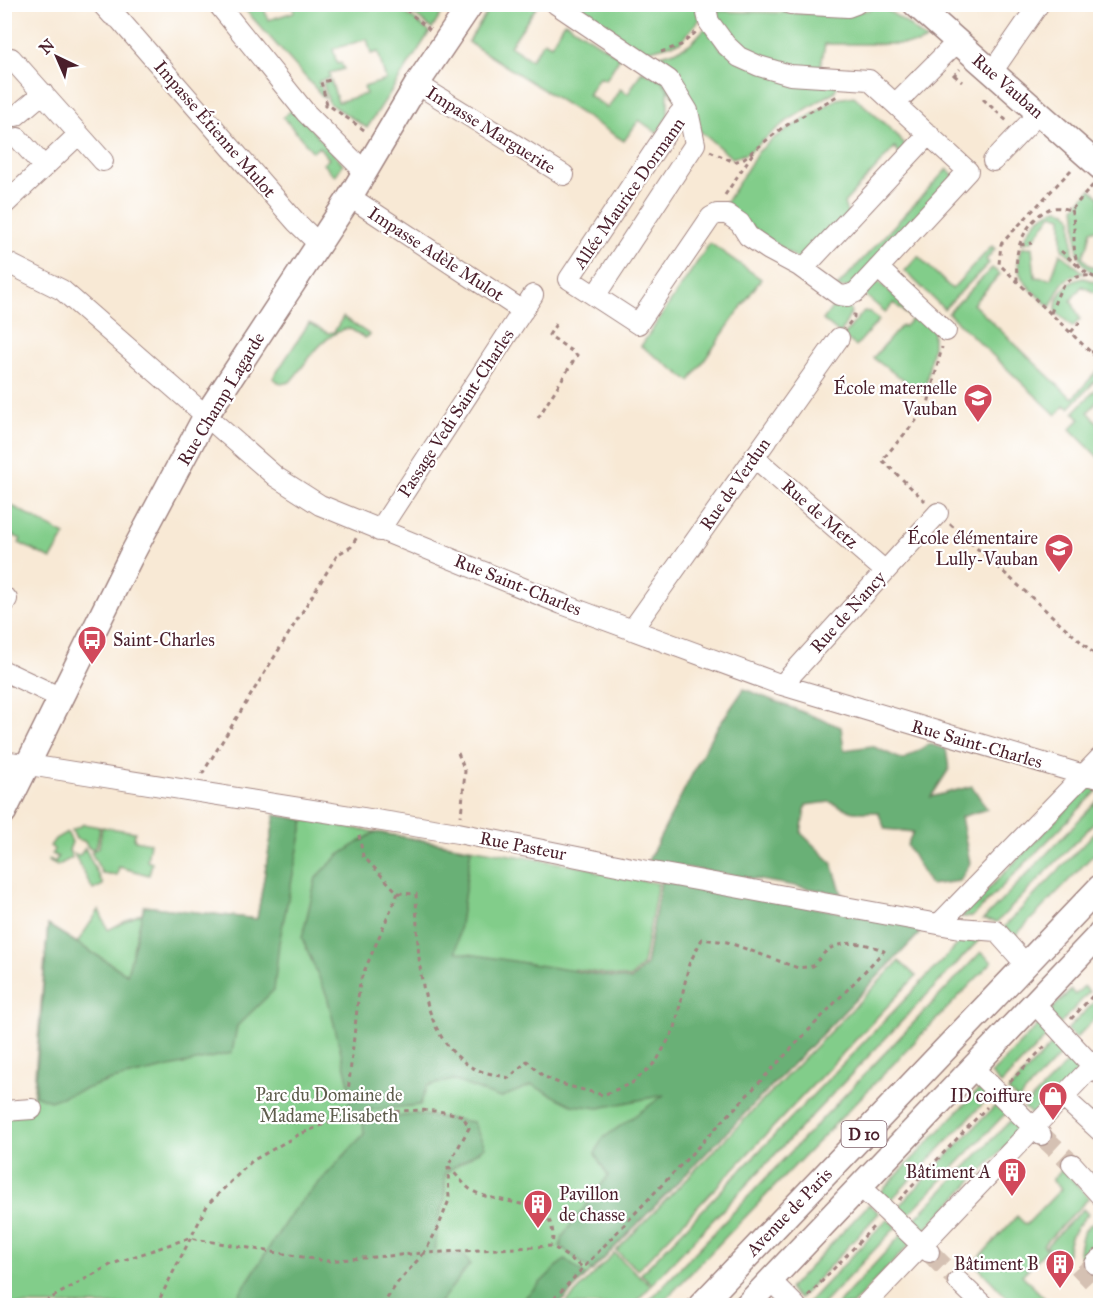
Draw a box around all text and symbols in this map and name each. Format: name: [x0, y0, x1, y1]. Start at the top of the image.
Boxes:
north arrow: [27, 27, 87, 87]
text: N: [35, 35, 59, 58]
street label: Rue Vauban: [968, 49, 1049, 123]
street label: Impasse Étienne Mulot: [149, 55, 283, 203]
street label: Impasse Marguerite: [422, 81, 560, 179]
street label: Allée Maurice Dormann: [568, 113, 690, 274]
street label: Impasse Adèle Mulot: [364, 202, 508, 306]
street label: Passage Vedi Saint-Charles: [393, 325, 520, 502]
street label: Rue Champ Lagarde: [173, 328, 270, 470]
place label: École maternelle Vauban: [833, 375, 957, 420]
school or university icon: École maternelle Vauban: [962, 382, 994, 424]
street label: Rue de Verdun: [695, 433, 775, 534]
street label: Rue de Metz: [777, 475, 863, 553]
place label: École élémentaire Lully-Vauban: [907, 525, 1038, 570]
school or university icon: École élémentaire Lully-Vauban: [1043, 532, 1075, 574]
street label: Rue Saint-Charles: [451, 549, 585, 621]
street label: Rue de Nancy: [806, 566, 891, 657]
bus stop icon: Saint-Charles: [76, 624, 108, 666]
place label: Saint-Charles: [113, 629, 215, 651]
street label: Rue Saint-Charles: [909, 715, 1045, 773]
street label: Rue Pasteur: [478, 827, 568, 865]
shop icon: ID coiffure: [1037, 1080, 1069, 1122]
park label: Parc du Domaine de Madame Elisabeth: [256, 1084, 402, 1127]
place label: ID coiffure: [950, 1085, 1032, 1107]
road number: D 10: [842, 1121, 886, 1147]
building icon: Bâtiment A: [996, 1156, 1028, 1198]
place label: Bâtiment A: [906, 1161, 991, 1183]
street label: Avenue de Paris: [741, 1163, 837, 1261]
place label: Pavillon de chasse: [559, 1183, 625, 1226]
building icon: Pavillon de chasse: [522, 1188, 554, 1230]
building icon: Bâtiment B: [1044, 1248, 1076, 1290]
place label: Bâtiment B: [954, 1253, 1039, 1275]

